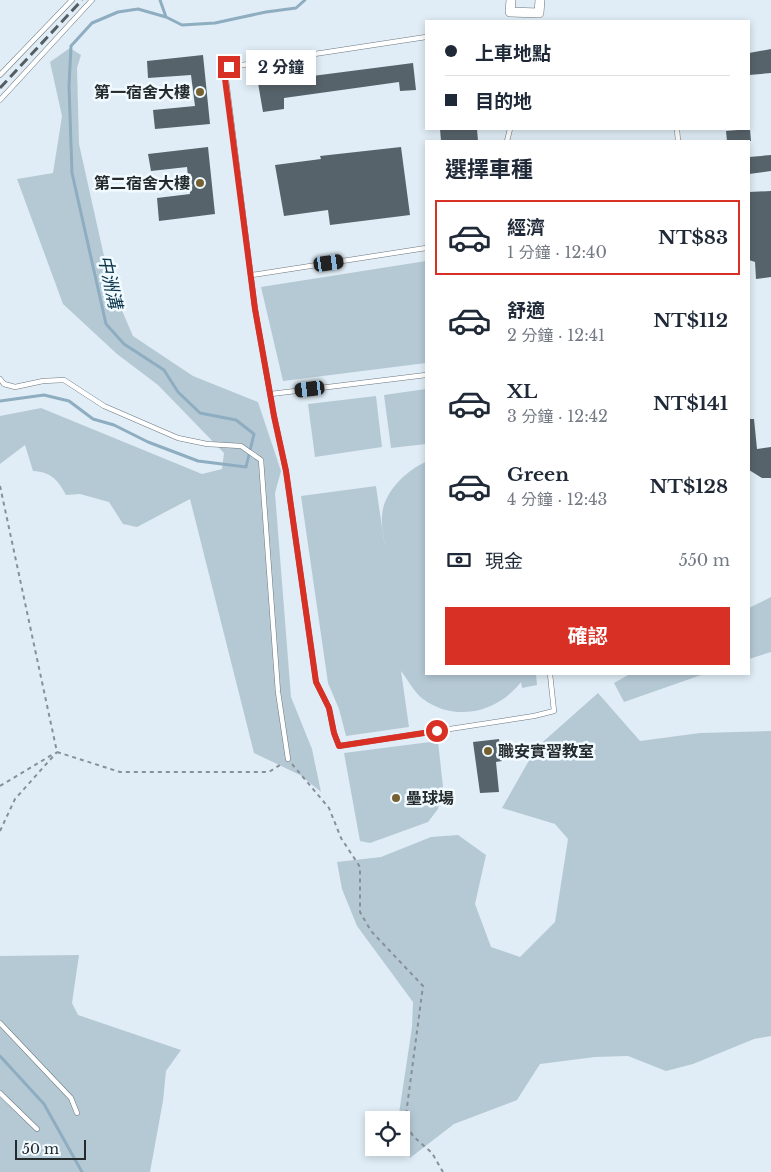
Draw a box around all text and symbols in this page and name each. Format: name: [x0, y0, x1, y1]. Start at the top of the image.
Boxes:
text: 上車地點: [475, 42, 551, 65]
callout: 2 分鐘: [246, 50, 316, 84]
route end: [218, 56, 240, 78]
text: 2 分鐘: [258, 57, 304, 77]
place label: 第一宿舍大樓: [94, 82, 190, 102]
marker: 第一宿舍大樓: [194, 86, 206, 98]
text: 目的地: [475, 90, 532, 113]
text: 選擇車種: [445, 156, 533, 183]
place label: 第二宿舍大樓: [94, 173, 190, 193]
marker: 第二宿舍大樓: [194, 177, 206, 189]
icon: car: [447, 215, 492, 260]
text: 經濟: [507, 216, 545, 239]
text: NT$83: [658, 226, 728, 249]
text: 1 分鐘 · 12:40: [507, 242, 607, 262]
water label: 中洲溝: [94, 253, 127, 314]
car: [313, 253, 344, 273]
icon: car: [447, 298, 492, 343]
text: 舒適: [507, 299, 545, 322]
text: NT$112: [653, 309, 728, 332]
text: 2 分鐘 · 12:41: [507, 325, 605, 345]
car: [294, 380, 325, 398]
text: XL: [507, 380, 537, 403]
icon: car: [447, 381, 492, 426]
text: NT$141: [653, 392, 728, 415]
text: 3 分鐘 · 12:42: [507, 406, 608, 426]
text: Green: [507, 463, 569, 486]
icon: car: [447, 464, 492, 509]
text: NT$128: [649, 475, 728, 498]
text: 4 分鐘 · 12:43: [507, 489, 607, 509]
icon: cash: [445, 546, 473, 574]
text: 現金: [485, 550, 523, 573]
text: 550 m: [679, 550, 730, 570]
button: 確認: [445, 607, 730, 665]
route start: [426, 720, 448, 742]
place label: 職安實習教室: [498, 741, 594, 761]
marker: 職安實習教室: [482, 745, 494, 757]
place label: 壘球場: [406, 788, 454, 808]
marker: 壘球場: [390, 792, 402, 804]
map controls: [365, 1111, 410, 1156]
button: locate: [365, 1111, 410, 1156]
scale bar: [15, 1137, 86, 1160]
text: 50 m: [22, 1140, 59, 1158]

